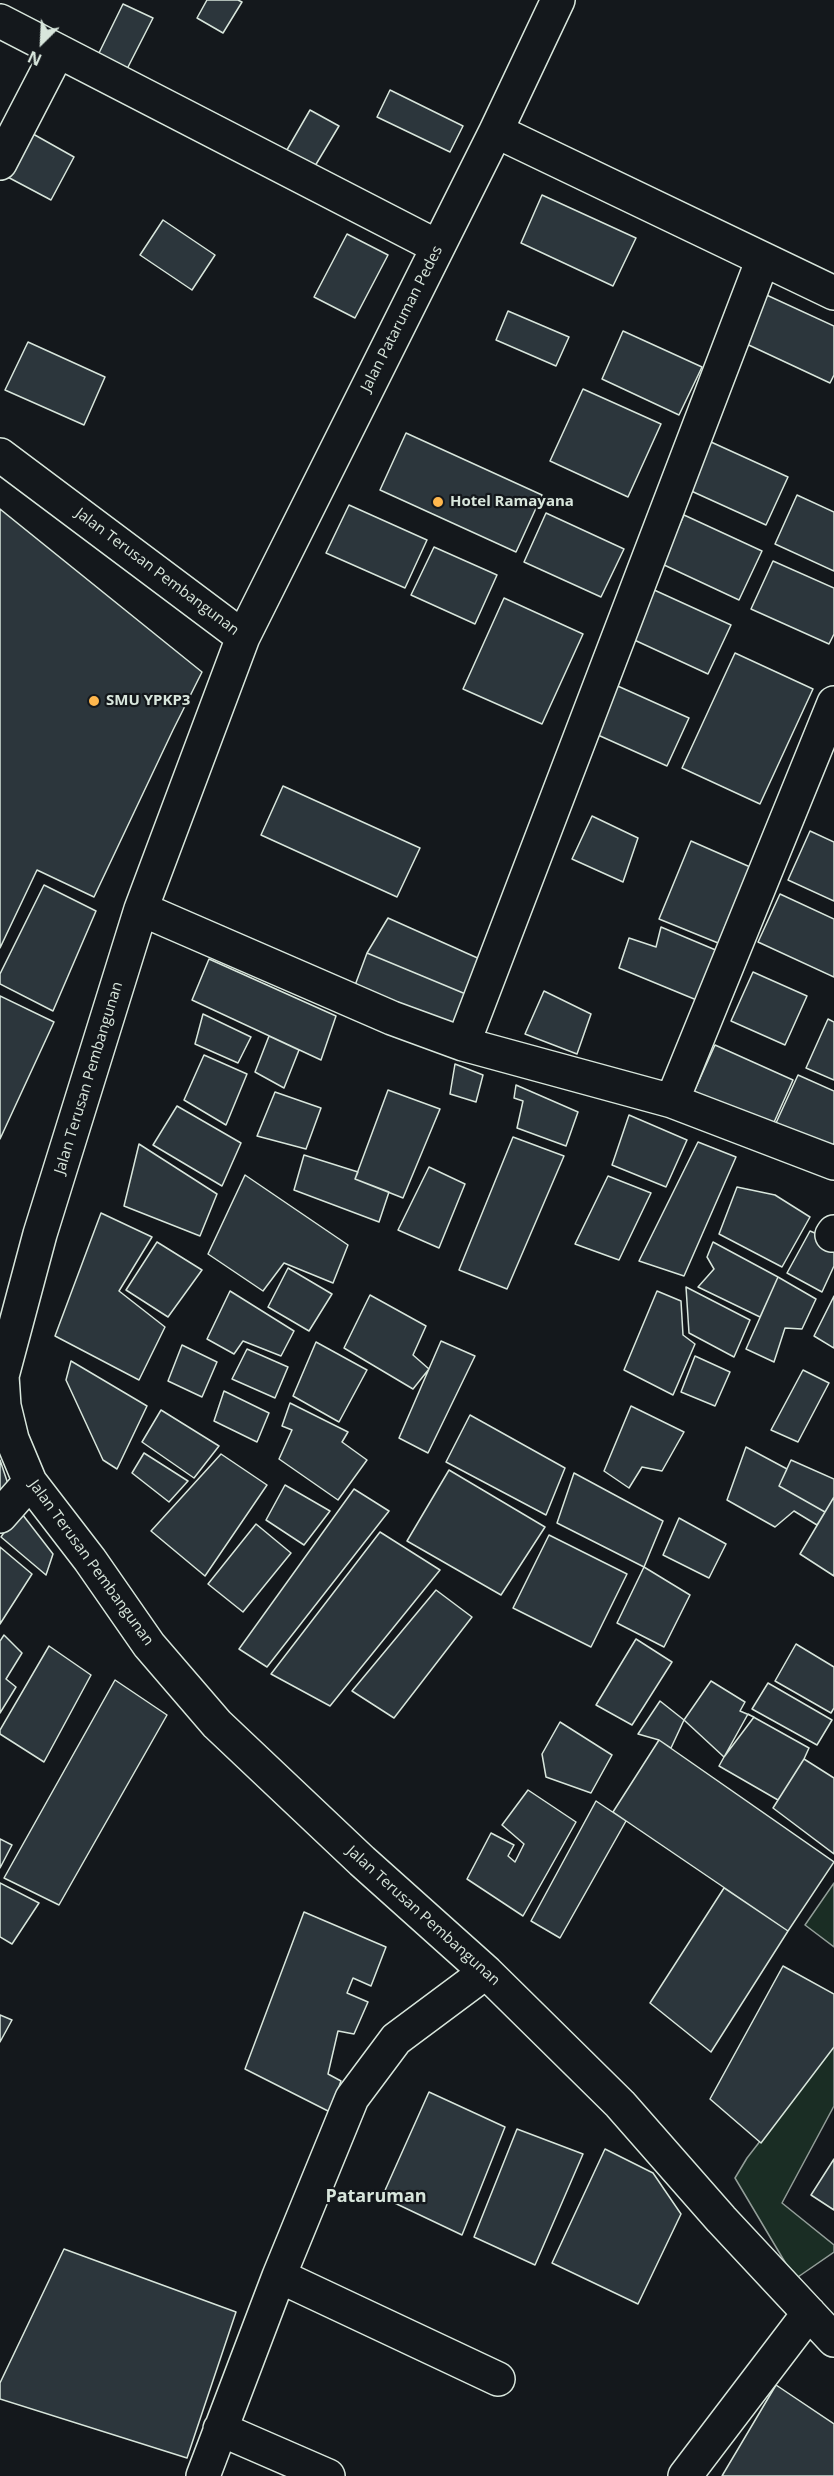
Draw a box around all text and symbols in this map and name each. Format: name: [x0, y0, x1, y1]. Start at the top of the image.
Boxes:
north arrow: [12, 12, 72, 72]
text: N: [24, 46, 45, 71]
street label: Jalan Pataruman Pedes: [357, 243, 447, 395]
place label: Hotel Ramayana: [450, 493, 574, 511]
marker: Hotel Ramayana: [431, 495, 445, 509]
street label: Jalan Terusan Pembangunan: [72, 505, 242, 639]
place label: SMU YPKP3: [106, 692, 190, 710]
marker: SMU YPKP3: [87, 694, 101, 708]
street label: Jalan Terusan Pembangunan: [51, 980, 127, 1176]
street label: Jalan Terusan Pembangunan: [25, 1477, 157, 1649]
street label: Jalan Terusan Pembangunan: [343, 1842, 503, 1990]
district label: Pataruman: [325, 2186, 427, 2208]

